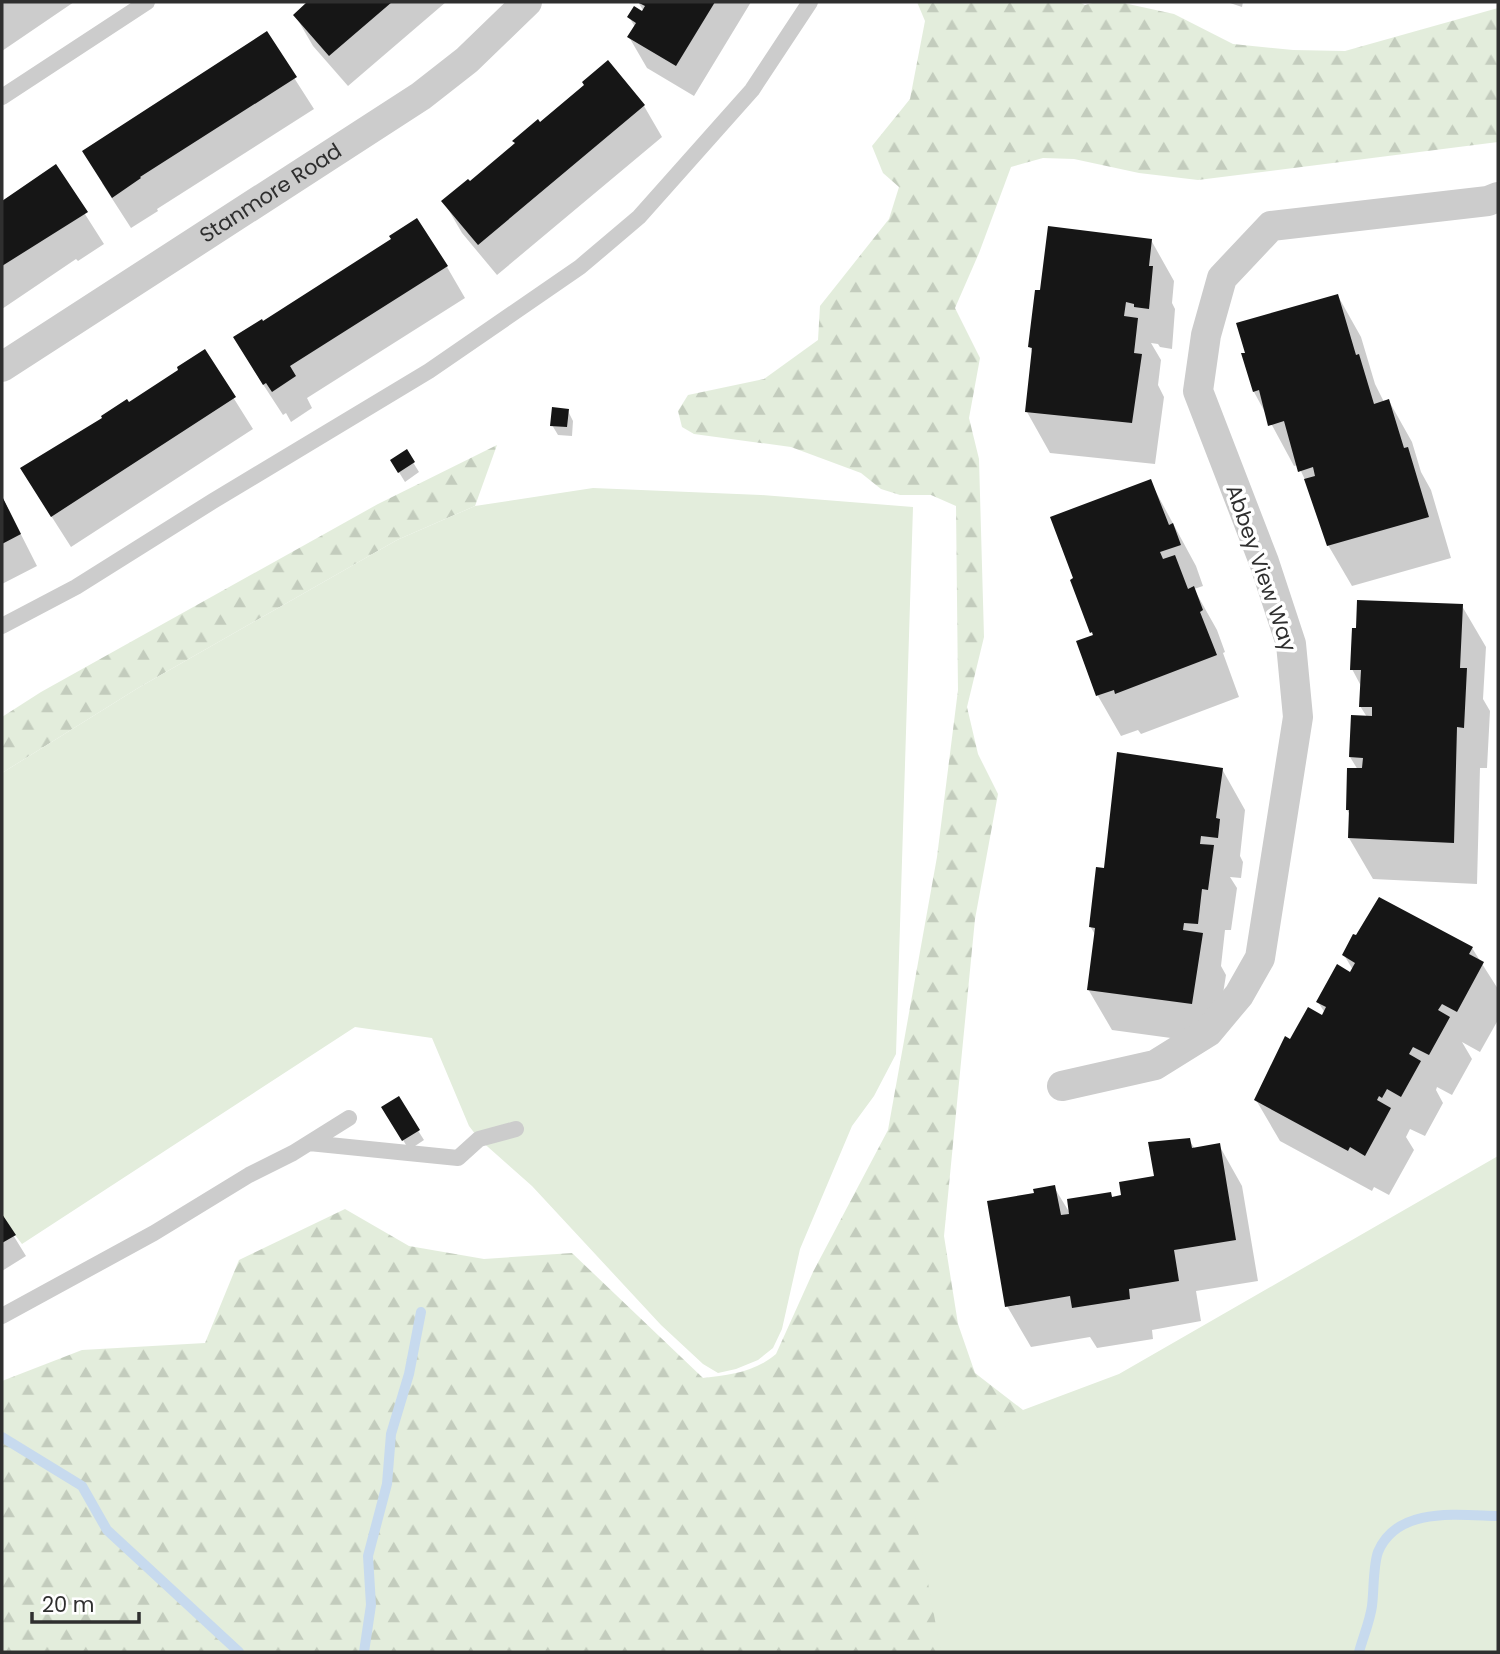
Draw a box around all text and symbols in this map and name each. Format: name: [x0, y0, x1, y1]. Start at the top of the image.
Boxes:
street label: Stanmore Road: [194, 136, 347, 249]
street label: Abbey View Way: [1219, 481, 1304, 655]
scale bar: [32, 1580, 138, 1624]
text: 20 m: [42, 1590, 95, 1619]

